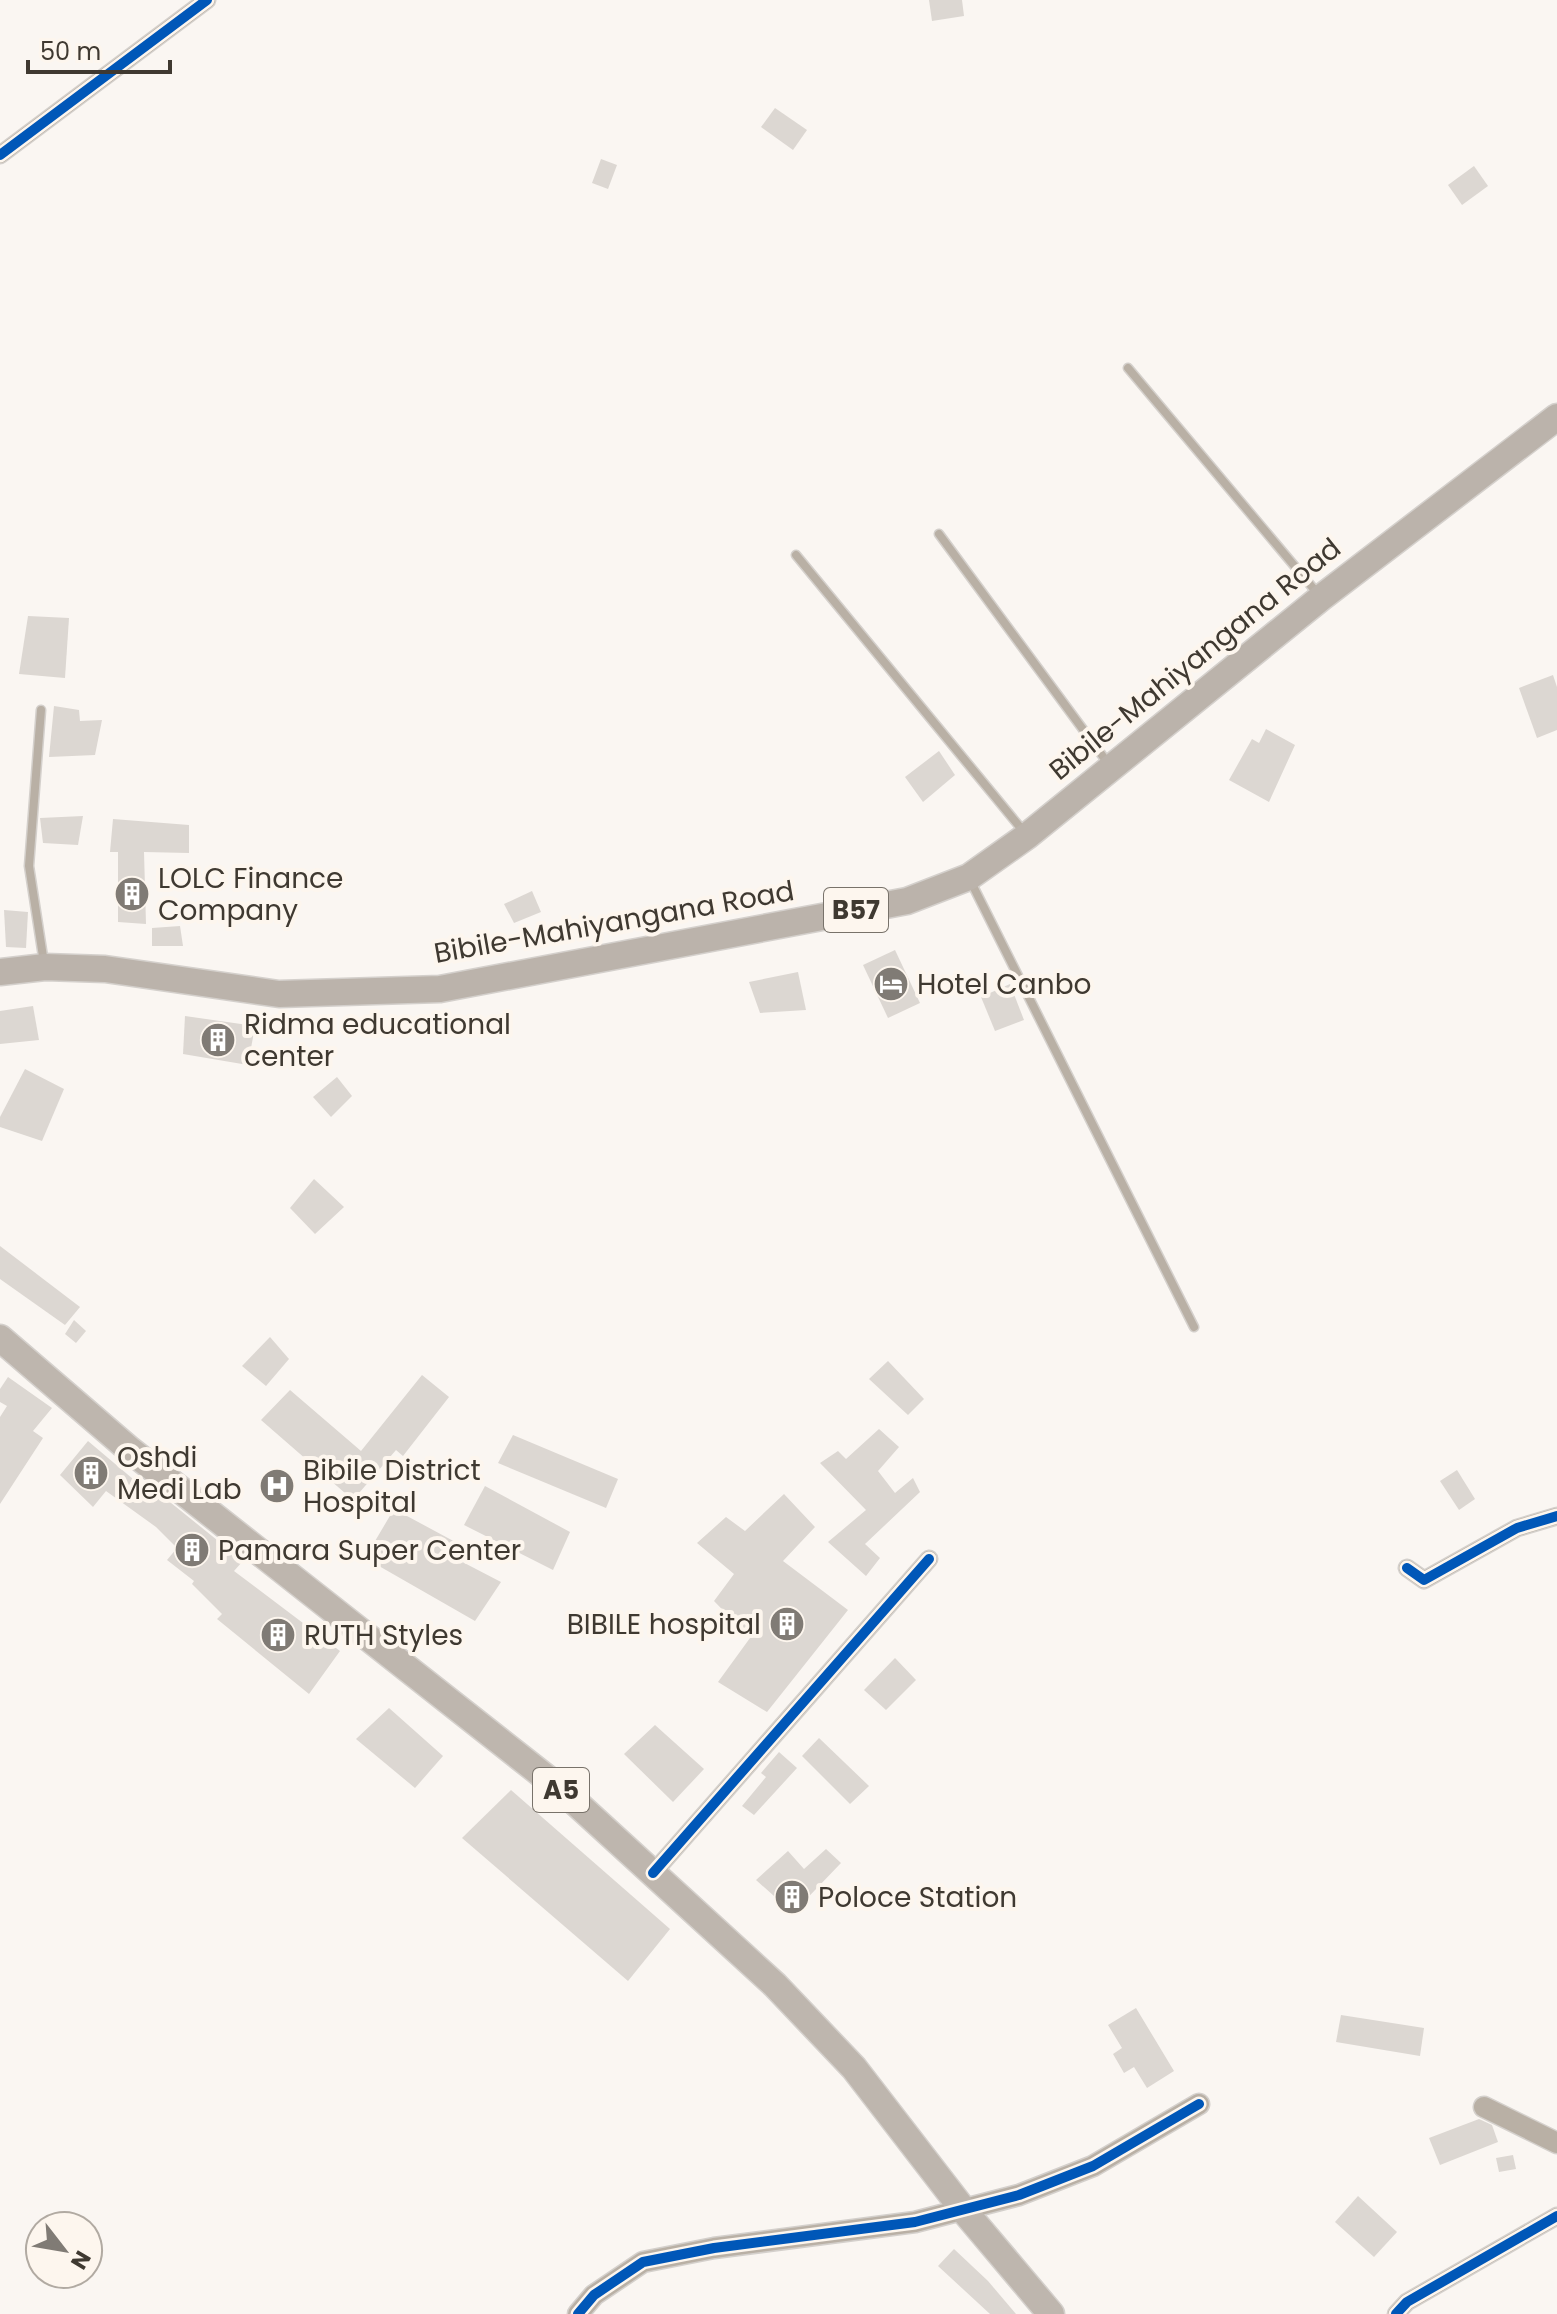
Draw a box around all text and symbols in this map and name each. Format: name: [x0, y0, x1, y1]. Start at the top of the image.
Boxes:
scale bar: [28, 24, 170, 74]
text: 50 m: [40, 35, 101, 68]
street label: Bibile-Mahiyangana Road: [1041, 529, 1349, 789]
place label: LOLC Finance Company: [158, 859, 343, 930]
street label: Bibile-Mahiyangana Road: [431, 871, 797, 973]
building icon: LOLC Finance Company: [113, 875, 151, 913]
road number: B57: [824, 888, 888, 932]
hotel icon: Hotel Canbo: [872, 965, 910, 1003]
place label: Hotel Canbo: [917, 965, 1092, 1004]
place label: Ridma educational center: [244, 1005, 511, 1076]
building icon: Ridma educational center: [199, 1021, 237, 1059]
place label: Oshdi Medi Lab: [117, 1438, 242, 1509]
place label: Bibile District Hospital: [303, 1451, 481, 1522]
building icon: Oshdi Medi Lab: [72, 1454, 110, 1492]
hospital icon: Bibile District Hospital: [258, 1467, 296, 1505]
building icon: Pamara Super Center: [173, 1531, 211, 1569]
place label: Pamara Super Center: [218, 1531, 521, 1570]
place label: BIBILE hospital: [567, 1605, 761, 1644]
building icon: BIBILE hospital: [768, 1605, 806, 1643]
building icon: RUTH Styles: [259, 1616, 297, 1654]
place label: RUTH Styles: [304, 1616, 463, 1655]
road number: A5: [533, 1768, 589, 1812]
building icon: Poloce Station: [773, 1878, 811, 1916]
place label: Poloce Station: [818, 1878, 1017, 1917]
north arrow: [24, 2210, 104, 2290]
text: N: [63, 2245, 98, 2275]

